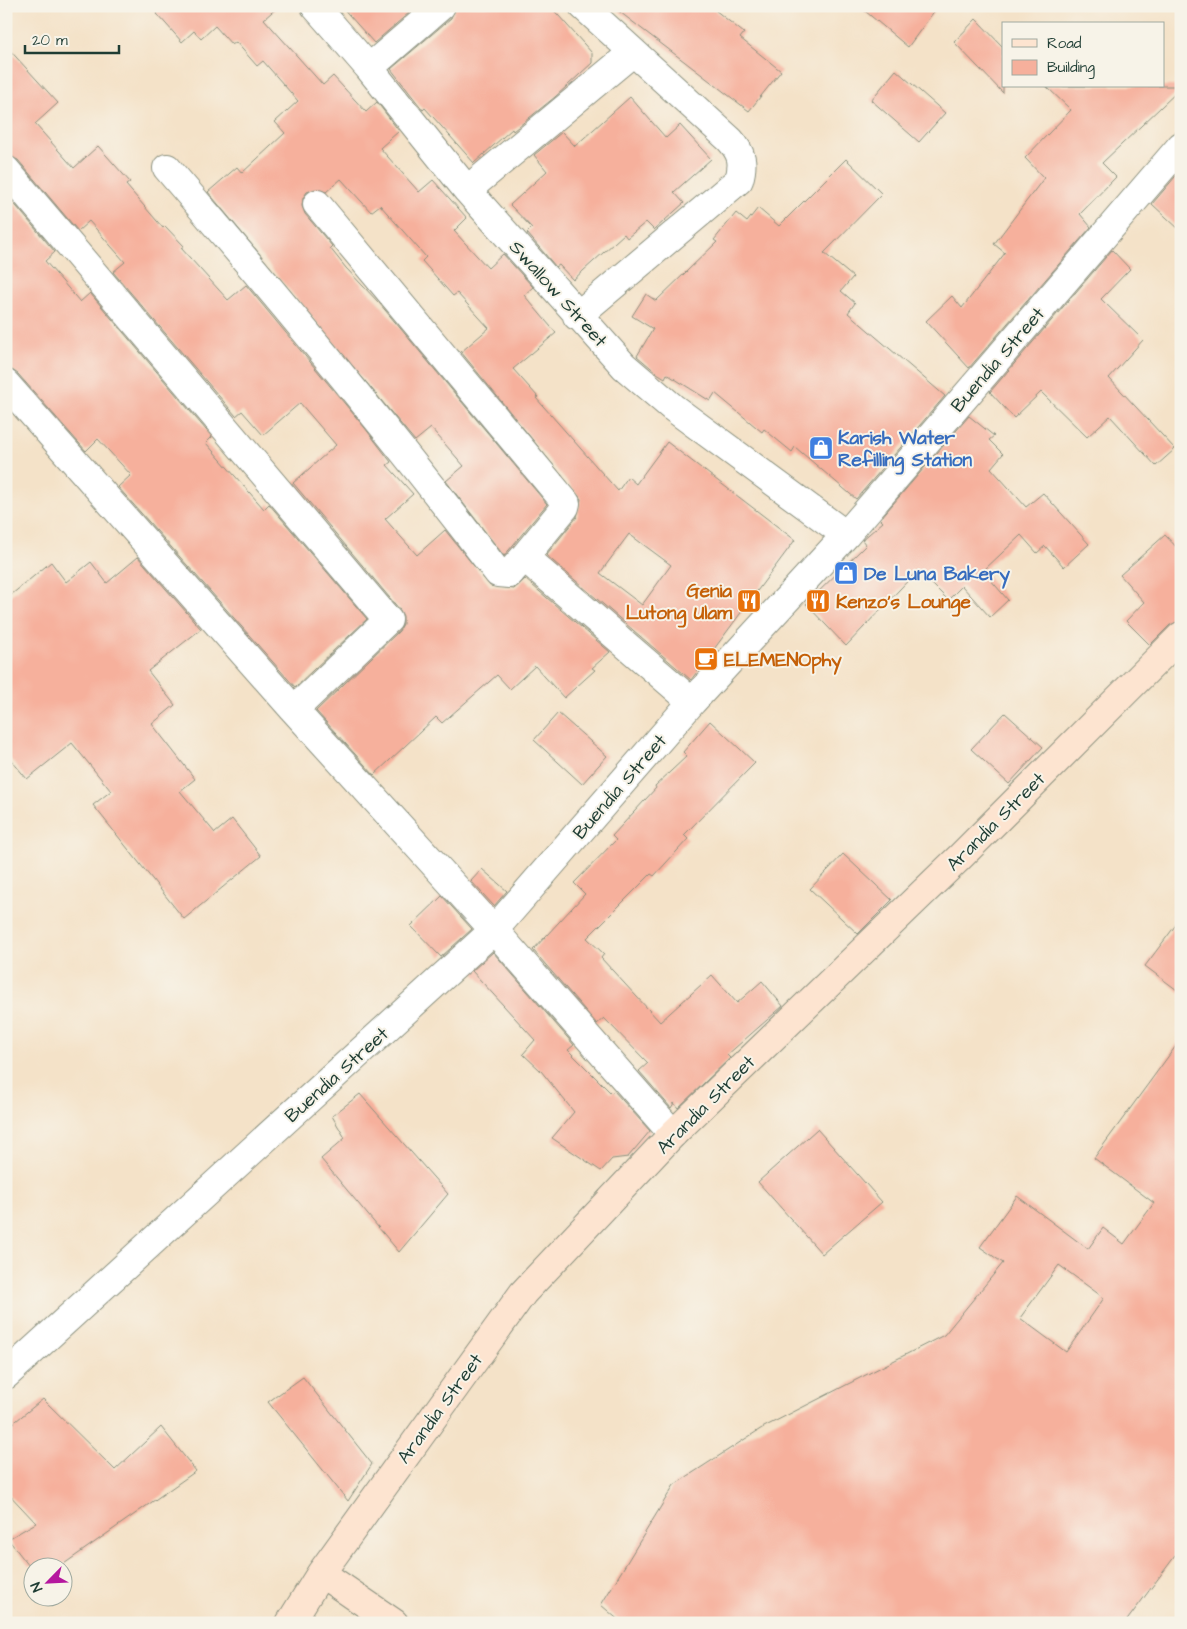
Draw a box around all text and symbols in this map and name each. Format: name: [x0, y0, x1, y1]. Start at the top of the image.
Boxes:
scale bar: [25, 22, 119, 54]
legend: [1002, 22, 1164, 88]
text: 20 m: [32, 30, 68, 51]
text: Road: [1047, 33, 1082, 54]
text: Building: [1047, 57, 1095, 79]
street label: Swallow Street: [503, 235, 613, 354]
street label: Buendia Street: [945, 301, 1052, 418]
place label: Karish Water Refilling Station: [838, 425, 973, 475]
shop icon: Karish Water Refilling Station: [808, 435, 834, 461]
shop icon: De Luna Bakery: [833, 560, 859, 586]
place label: De Luna Bakery: [864, 561, 1010, 589]
place label: Genia Lutong Ulam: [626, 578, 733, 628]
restaurant icon: Genia Lutong Ulam: [736, 588, 762, 614]
restaurant icon: Kenzo's Lounge: [805, 588, 831, 614]
place label: Kenzo's Lounge: [836, 589, 971, 617]
cafe icon: ELEMENOphy: [693, 646, 719, 672]
place label: ELEMENOphy: [724, 647, 842, 675]
street label: Buendia Street: [567, 728, 674, 845]
street label: Arandia Street: [940, 766, 1052, 878]
street label: Buendia Street: [279, 1021, 395, 1129]
street label: Arandia Street: [650, 1049, 762, 1161]
street label: Arandia Street: [391, 1348, 490, 1470]
north arrow: [22, 1556, 72, 1606]
text: N: [26, 1579, 48, 1595]

